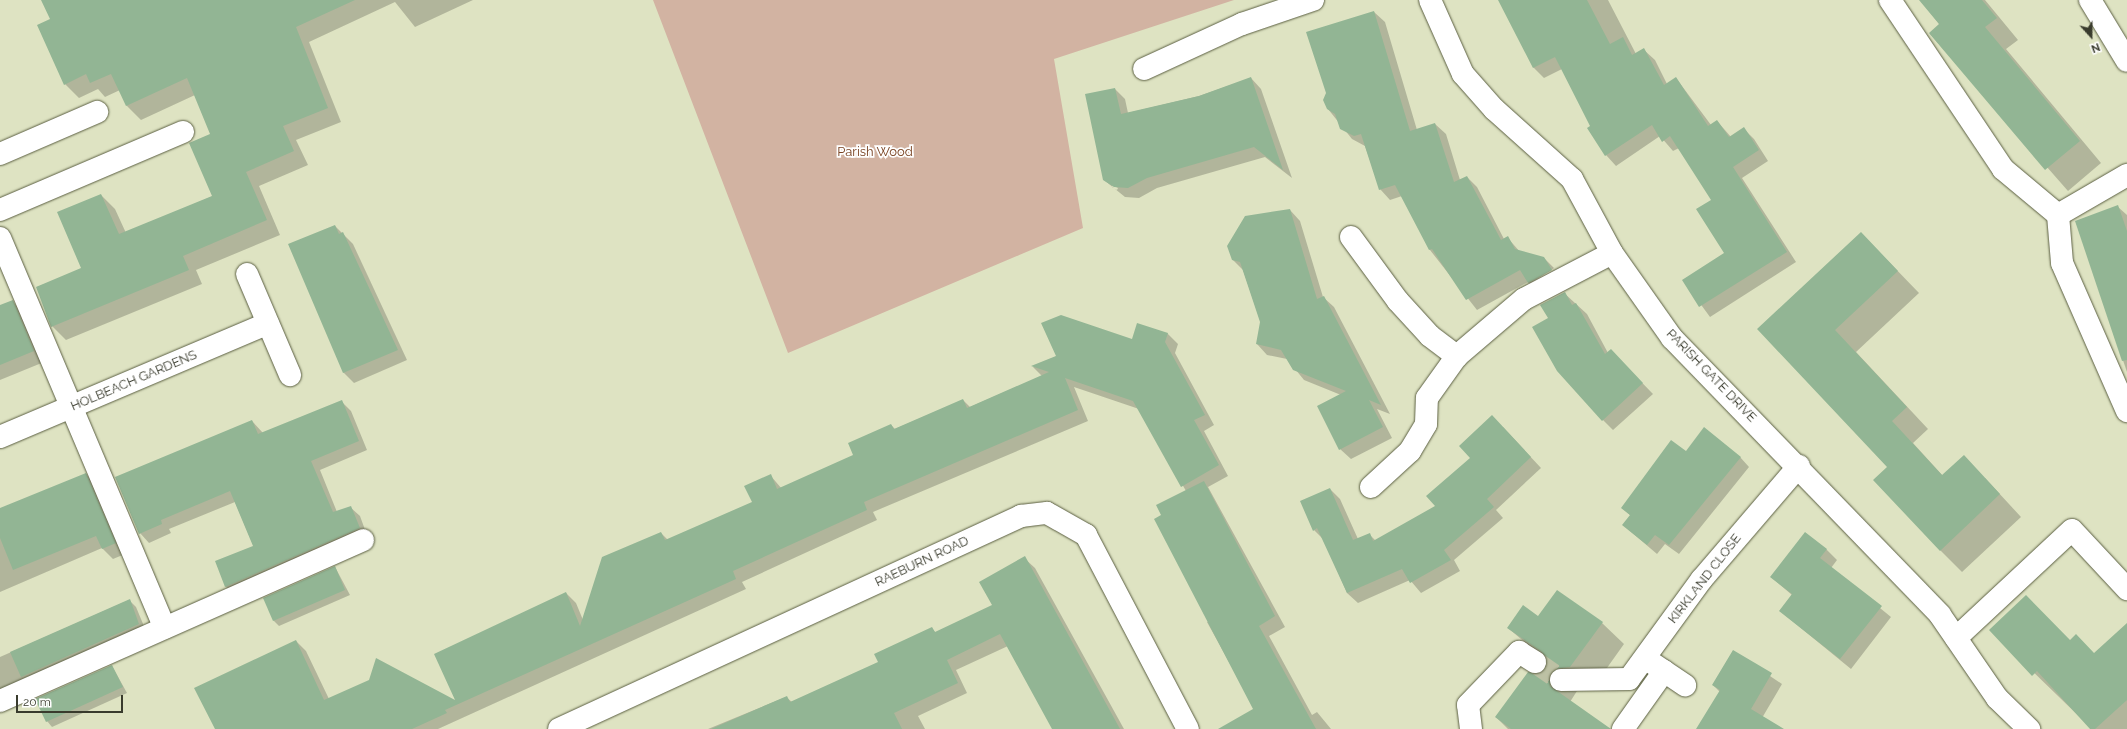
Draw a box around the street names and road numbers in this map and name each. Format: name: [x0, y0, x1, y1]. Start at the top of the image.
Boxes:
street label: PARISH GATE DRIVE: [1663, 326, 1759, 426]
street label: HOLBEACH GARDENS: [69, 347, 199, 415]
street label: KIRKLAND CLOSE: [1665, 531, 1745, 627]
street label: RAEBURN ROAD: [873, 533, 971, 591]

